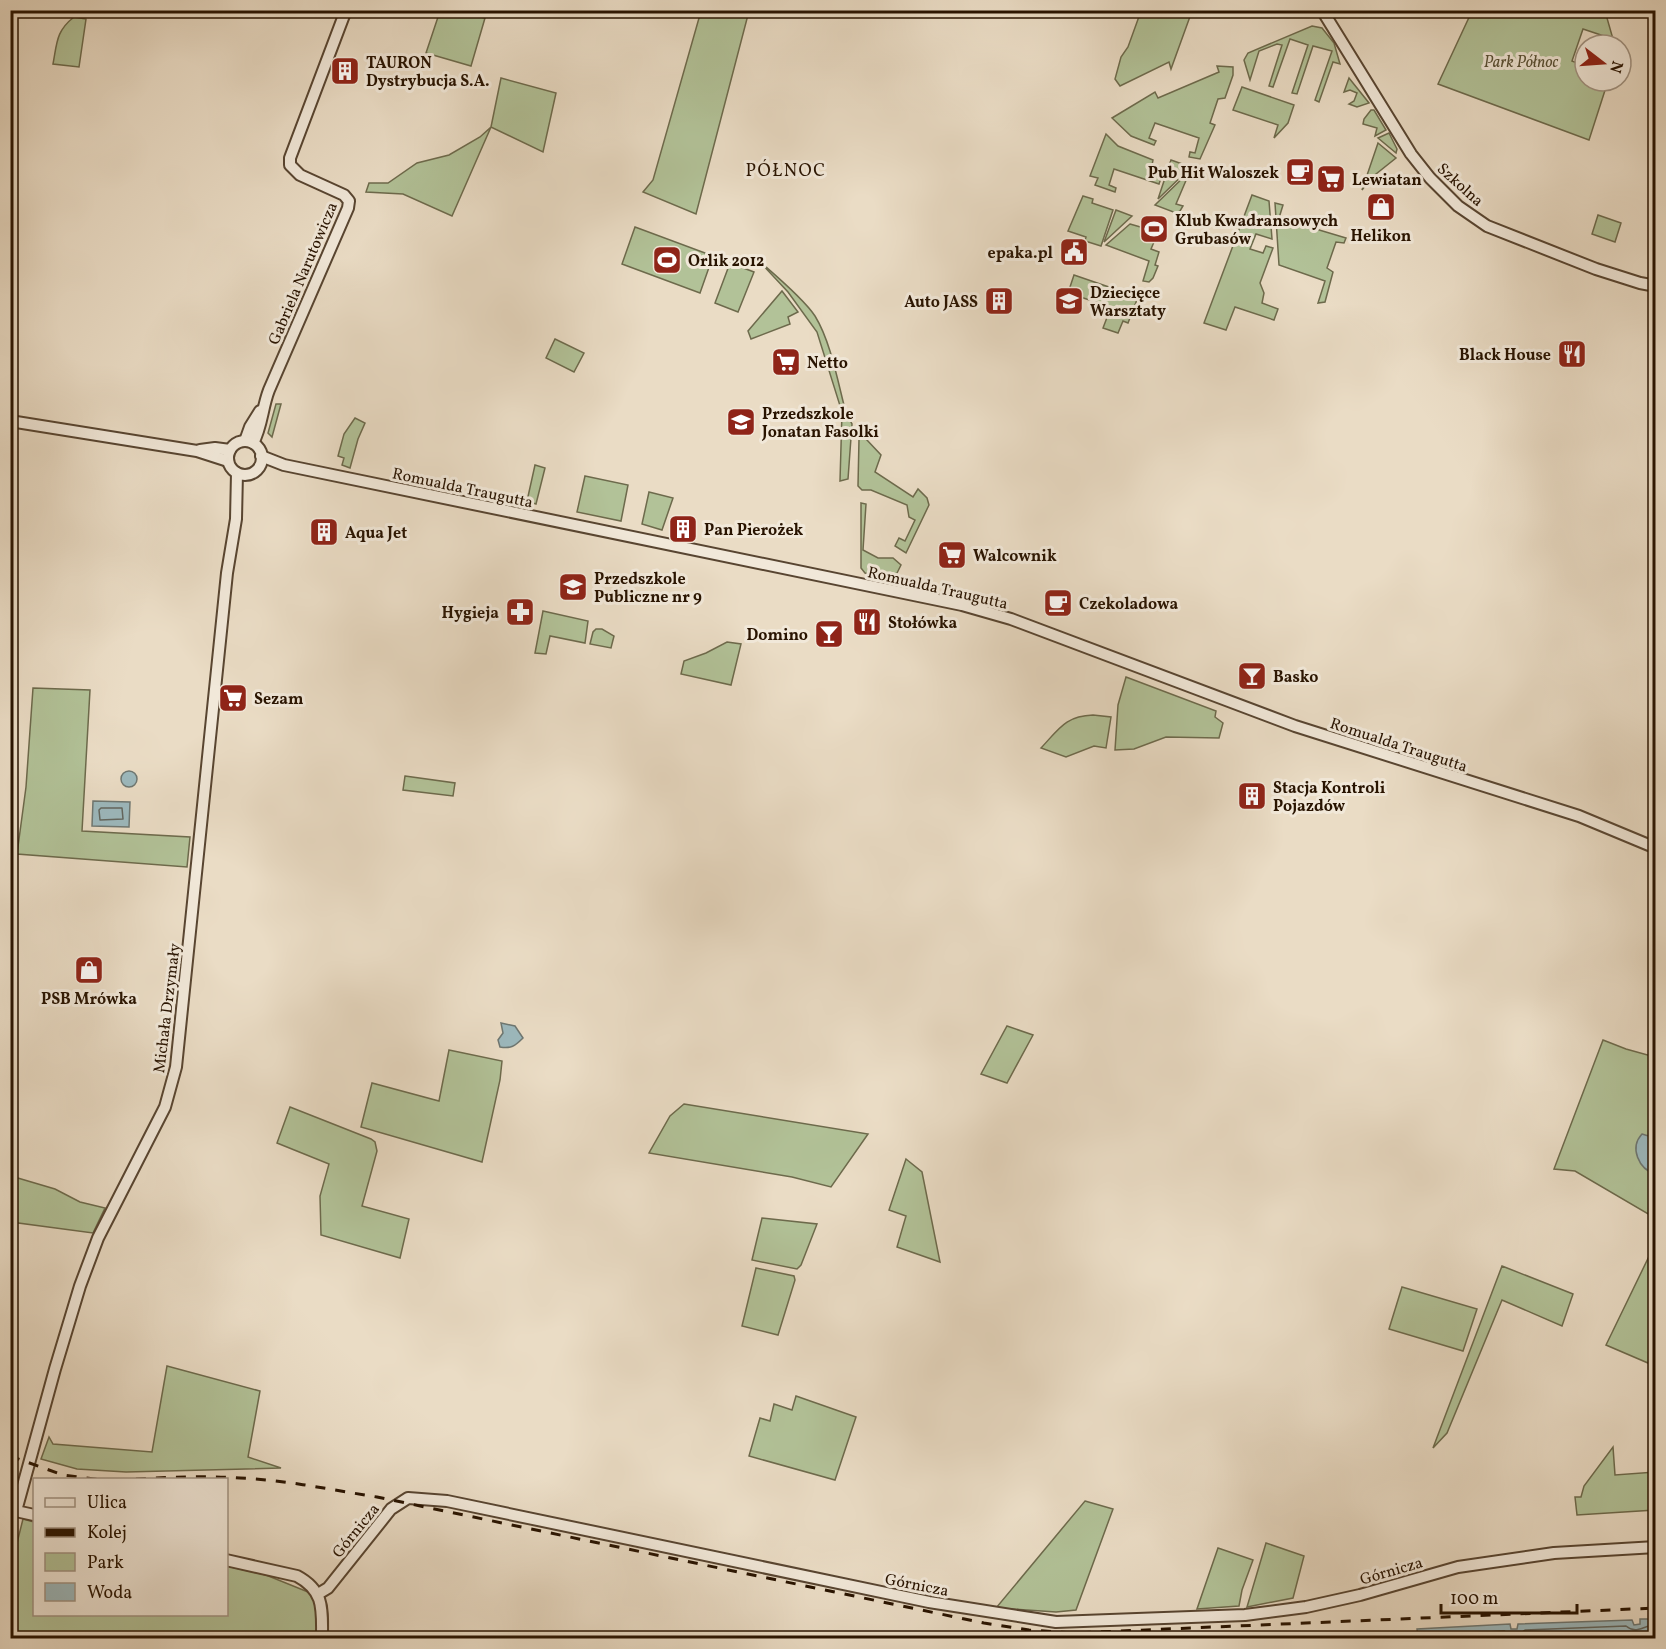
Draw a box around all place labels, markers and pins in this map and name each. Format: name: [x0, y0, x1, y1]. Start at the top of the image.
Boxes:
place label: TAURON Dystrybucja S.A.: [366, 53, 490, 93]
building icon: TAURON Dystrybucja S.A.: [329, 55, 361, 87]
cafe icon: Pub Hit Waloszek: [1284, 156, 1316, 188]
place label: Pub Hit Waloszek: [1148, 163, 1279, 185]
supermarket icon: Lewiatan: [1315, 163, 1347, 195]
place label: Lewiatan: [1352, 170, 1422, 192]
shop icon: Helikon: [1365, 191, 1397, 223]
place label: Klub Kwadransowych Grubasów: [1175, 211, 1338, 251]
sports icon: Klub Kwadransowych Grubasów: [1138, 213, 1170, 245]
place label: Helikon: [1351, 226, 1412, 248]
public building icon: epaka.pl: [1058, 236, 1090, 268]
place label: epaka.pl: [988, 243, 1054, 265]
sports icon: Orlik 2012: [651, 244, 683, 276]
place label: Orlik 2012: [688, 251, 764, 273]
place label: Dziecięce Warsztaty: [1090, 283, 1166, 323]
building icon: Auto JASS: [983, 285, 1015, 317]
school or university icon: Dziecięce Warsztaty: [1053, 285, 1085, 317]
place label: Auto JASS: [904, 292, 978, 314]
restaurant icon: Black House: [1556, 338, 1588, 370]
place label: Black House: [1459, 345, 1551, 367]
supermarket icon: Netto: [770, 346, 802, 378]
place label: Netto: [807, 353, 848, 375]
place label: Przedszkole Jonatan Fasolki: [761, 404, 879, 444]
school or university icon: Przedszkole Jonatan Fasolki: [725, 406, 757, 438]
building icon: Pan Pierożek: [667, 513, 699, 545]
building icon: Aqua Jet: [308, 516, 340, 548]
place label: Pan Pierożek: [704, 520, 804, 542]
place label: Aqua Jet: [345, 523, 407, 545]
supermarket icon: Walcownik: [936, 539, 968, 571]
place label: Walcownik: [973, 546, 1057, 568]
place label: Przedszkole Publiczne nr 9: [594, 569, 702, 609]
school or university icon: Przedszkole Publiczne nr 9: [557, 571, 589, 603]
cafe icon: Czekoladowa: [1042, 587, 1074, 619]
place label: Czekoladowa: [1079, 594, 1178, 616]
pharmacy icon: Hygieja: [504, 596, 536, 628]
place label: Hygieja: [442, 603, 499, 625]
restaurant icon: Stołówka: [851, 606, 883, 638]
place label: Stołówka: [888, 613, 958, 635]
bar icon: Domino: [813, 618, 845, 650]
place label: Domino: [747, 625, 808, 647]
bar icon: Basko: [1236, 660, 1268, 692]
place label: Basko: [1273, 667, 1318, 689]
supermarket icon: Sezam: [217, 682, 249, 714]
place label: Sezam: [254, 689, 303, 711]
place label: Stacja Kontroli Pojazdów: [1273, 778, 1386, 818]
building icon: Stacja Kontroli Pojazdów: [1236, 780, 1268, 812]
shop icon: PSB Mrówka: [73, 954, 105, 986]
place label: PSB Mrówka: [41, 989, 137, 1011]

